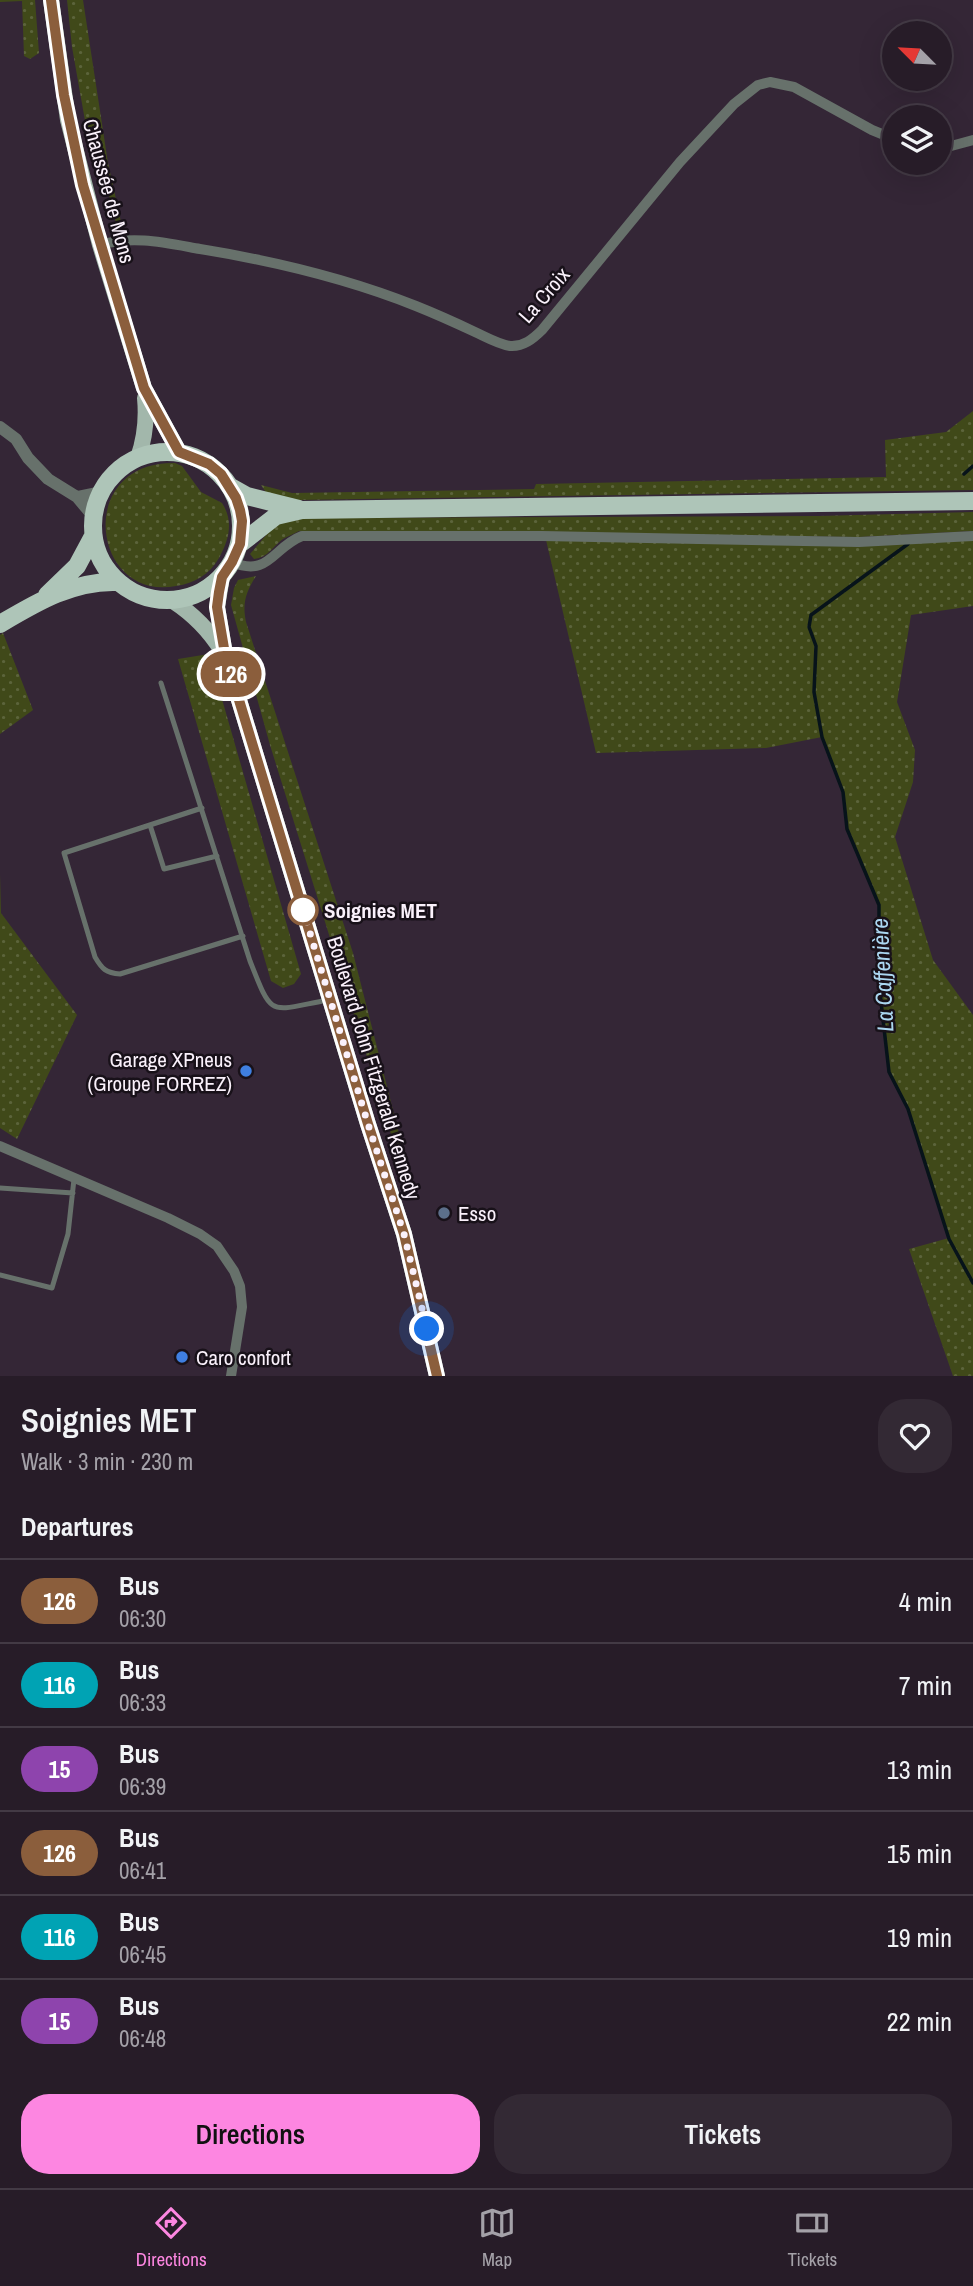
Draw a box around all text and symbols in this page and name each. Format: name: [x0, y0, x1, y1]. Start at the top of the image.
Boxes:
north arrow: [882, 21, 952, 91]
map controls: [882, 21, 952, 175]
button: layers: [882, 105, 952, 175]
street label: Chaussée de Mons: [76, 116, 142, 266]
street label: La Croix: [512, 261, 577, 329]
line badge: 126: [191, 651, 271, 697]
text: 126: [215, 658, 247, 690]
marker: Soignies MET: [288, 895, 318, 925]
place label: Soignies MET: [324, 896, 437, 925]
water label: La Caffenière: [864, 917, 900, 1033]
street label: Boulevard John Fitzgerald Kennedy: [320, 933, 428, 1204]
place label: Garage XPneus (Groupe FORREZ): [88, 1045, 232, 1098]
marker: Garage XPneus (Groupe FORREZ): [238, 1063, 254, 1079]
place label: Esso: [458, 1199, 496, 1228]
marker: Esso: [436, 1205, 452, 1221]
your location: [409, 1311, 444, 1346]
place label: Caro confort: [196, 1343, 291, 1372]
marker: Caro confort: [174, 1349, 190, 1365]
text: Soignies MET: [21, 1398, 196, 1442]
button: heart: [878, 1399, 952, 1473]
text: Walk · 3 min · 230 m: [21, 1446, 193, 1477]
text: Departures: [21, 1509, 134, 1544]
text: Bus: [119, 1568, 159, 1603]
text: 4 min: [899, 1584, 952, 1619]
text: 126: [43, 1585, 76, 1617]
text: 06:30: [119, 1603, 166, 1634]
text: Bus: [119, 1652, 159, 1687]
text: 7 min: [899, 1668, 952, 1703]
text: 116: [44, 1669, 75, 1701]
text: 06:33: [119, 1687, 166, 1718]
text: Bus: [119, 1736, 159, 1771]
text: 13 min: [887, 1752, 952, 1787]
text: 15: [49, 1753, 70, 1785]
text: 06:39: [119, 1771, 166, 1802]
text: Bus: [119, 1820, 159, 1855]
text: 15 min: [887, 1836, 952, 1871]
text: 126: [43, 1837, 76, 1869]
text: 06:41: [119, 1855, 166, 1886]
text: Bus: [119, 1904, 159, 1939]
text: 19 min: [887, 1920, 952, 1955]
text: 116: [44, 1921, 75, 1953]
text: 06:45: [119, 1939, 166, 1970]
text: Bus: [119, 1988, 159, 2023]
text: 22 min: [887, 2004, 952, 2039]
text: 15: [49, 2005, 70, 2037]
text: 06:48: [119, 2023, 166, 2054]
button: Directions: [21, 2094, 480, 2174]
button: Tickets: [494, 2094, 952, 2174]
tab: Directions: [136, 2204, 207, 2272]
tab: Map: [478, 2204, 516, 2272]
tab: Tickets: [787, 2204, 837, 2272]

